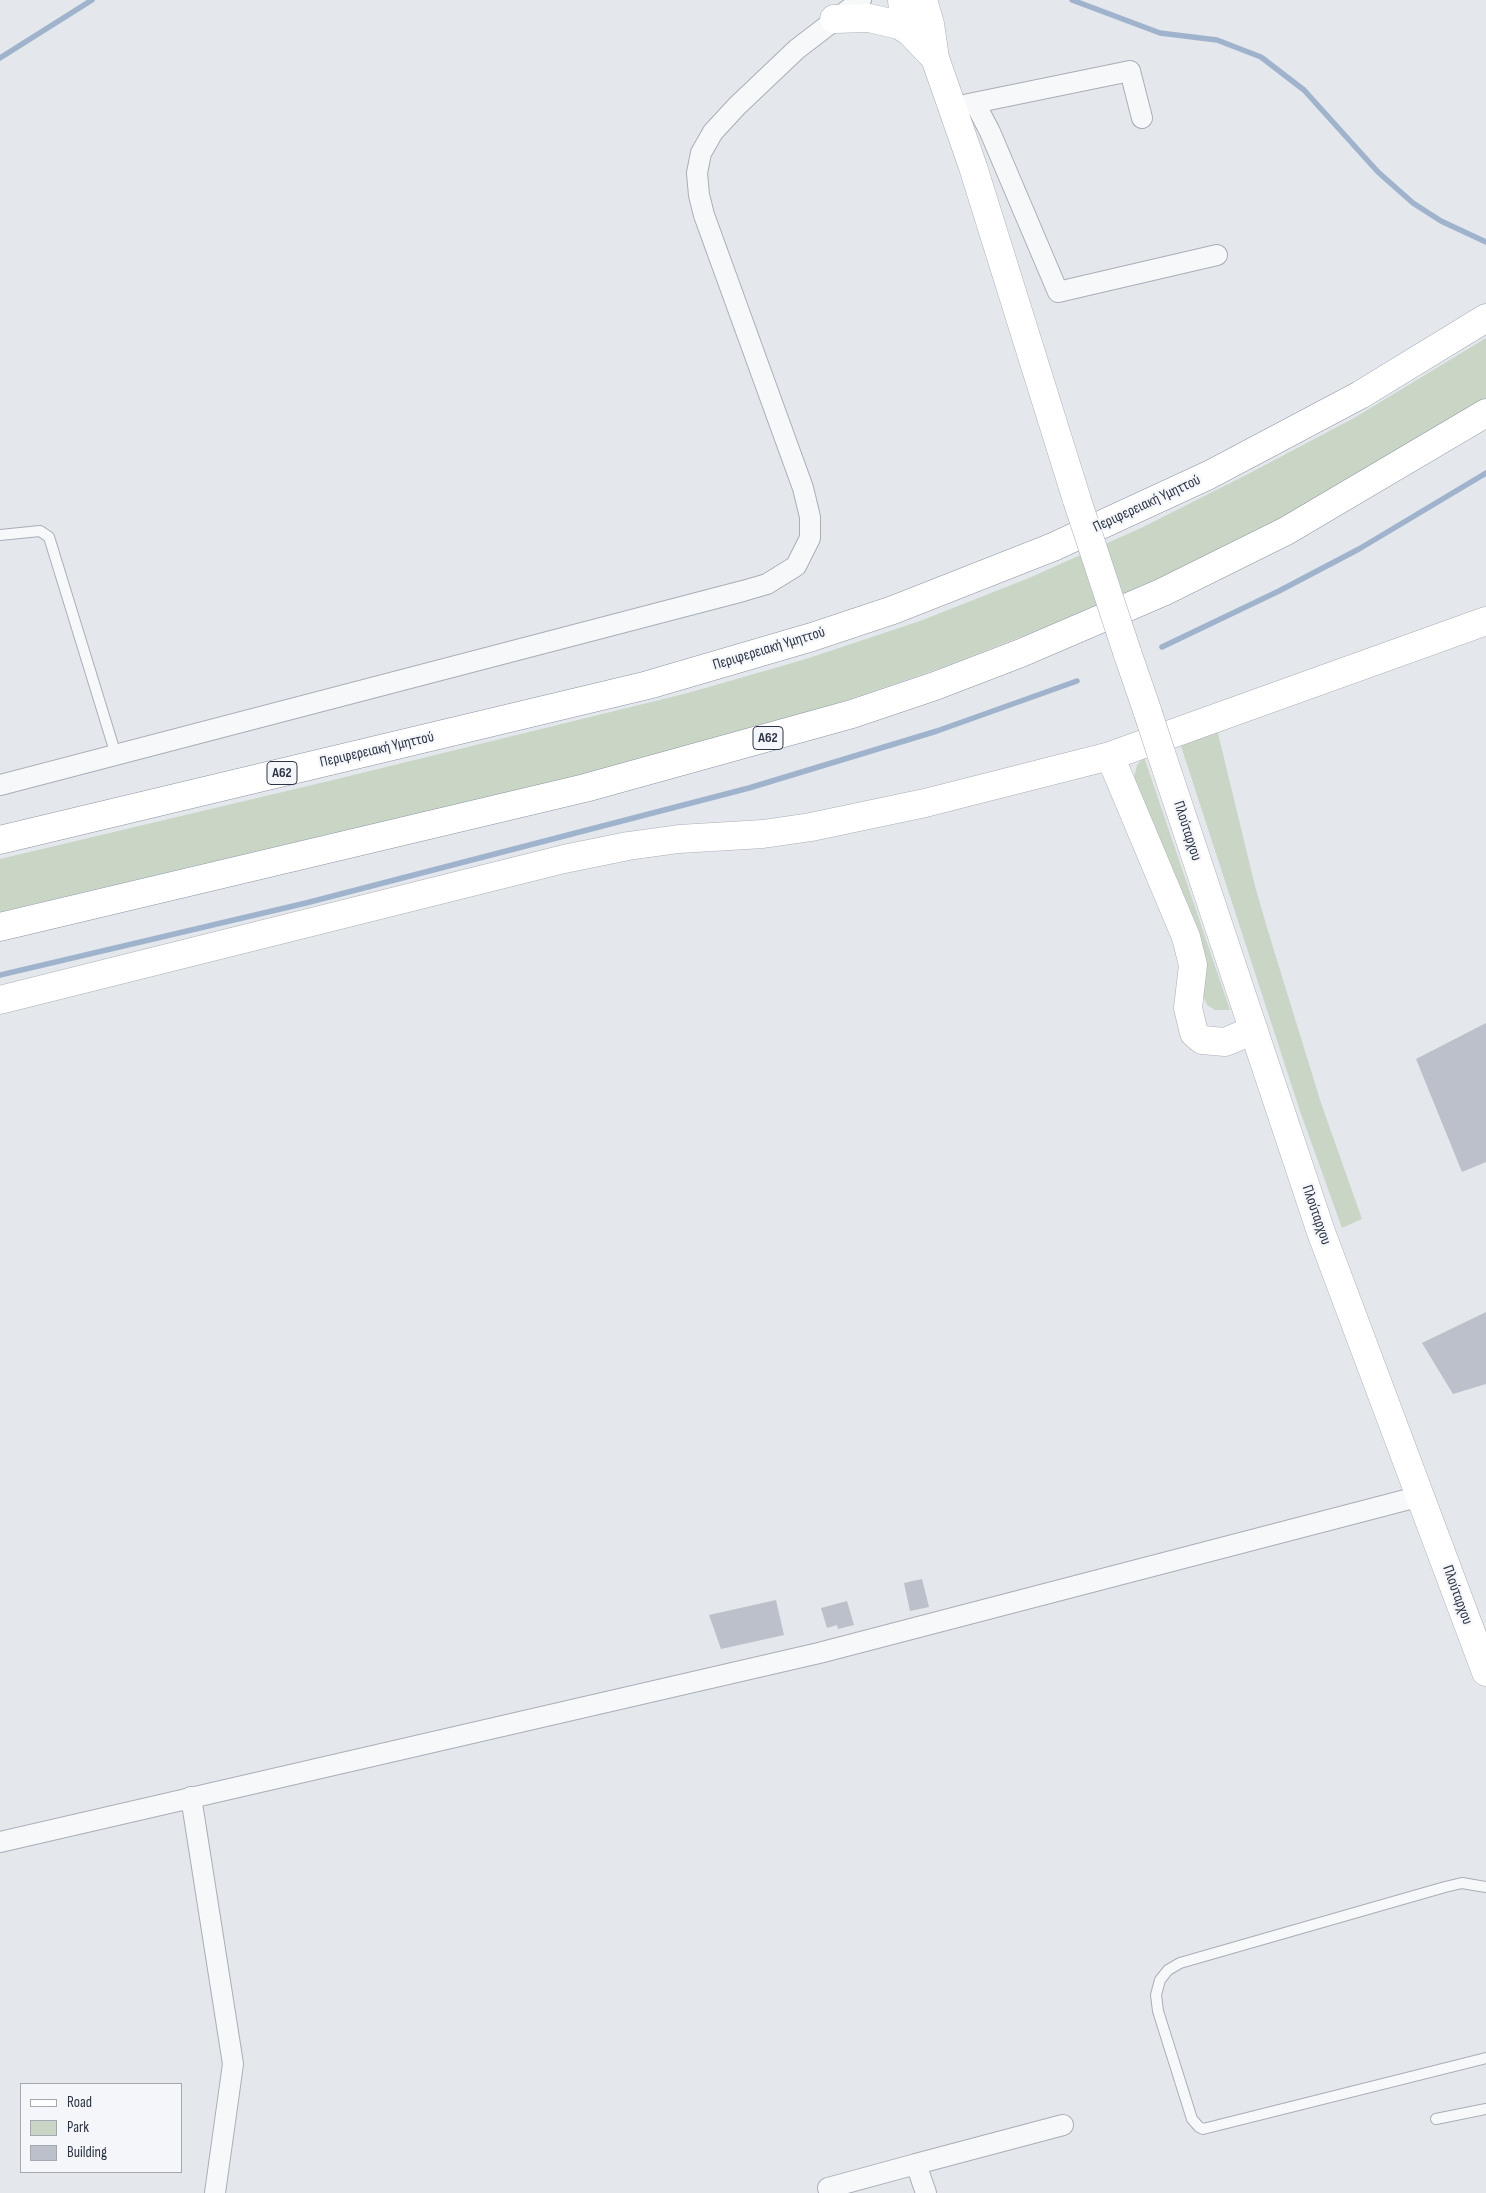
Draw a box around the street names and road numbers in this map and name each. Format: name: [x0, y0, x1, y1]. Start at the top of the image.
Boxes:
street label: Περιφερειακή Υμηττού: [1090, 471, 1204, 537]
street label: Περιφερειακή Υμηττού: [711, 623, 827, 675]
road number: Α62: [753, 726, 783, 750]
street label: Περιφερειακή Υμηττού: [318, 728, 436, 772]
road number: Α62: [267, 761, 297, 784]
street label: Πλούταρχου: [1169, 799, 1205, 863]
street label: Πλούταρχου: [1297, 1183, 1335, 1247]
street label: Πλούταρχου: [1438, 1563, 1476, 1627]

